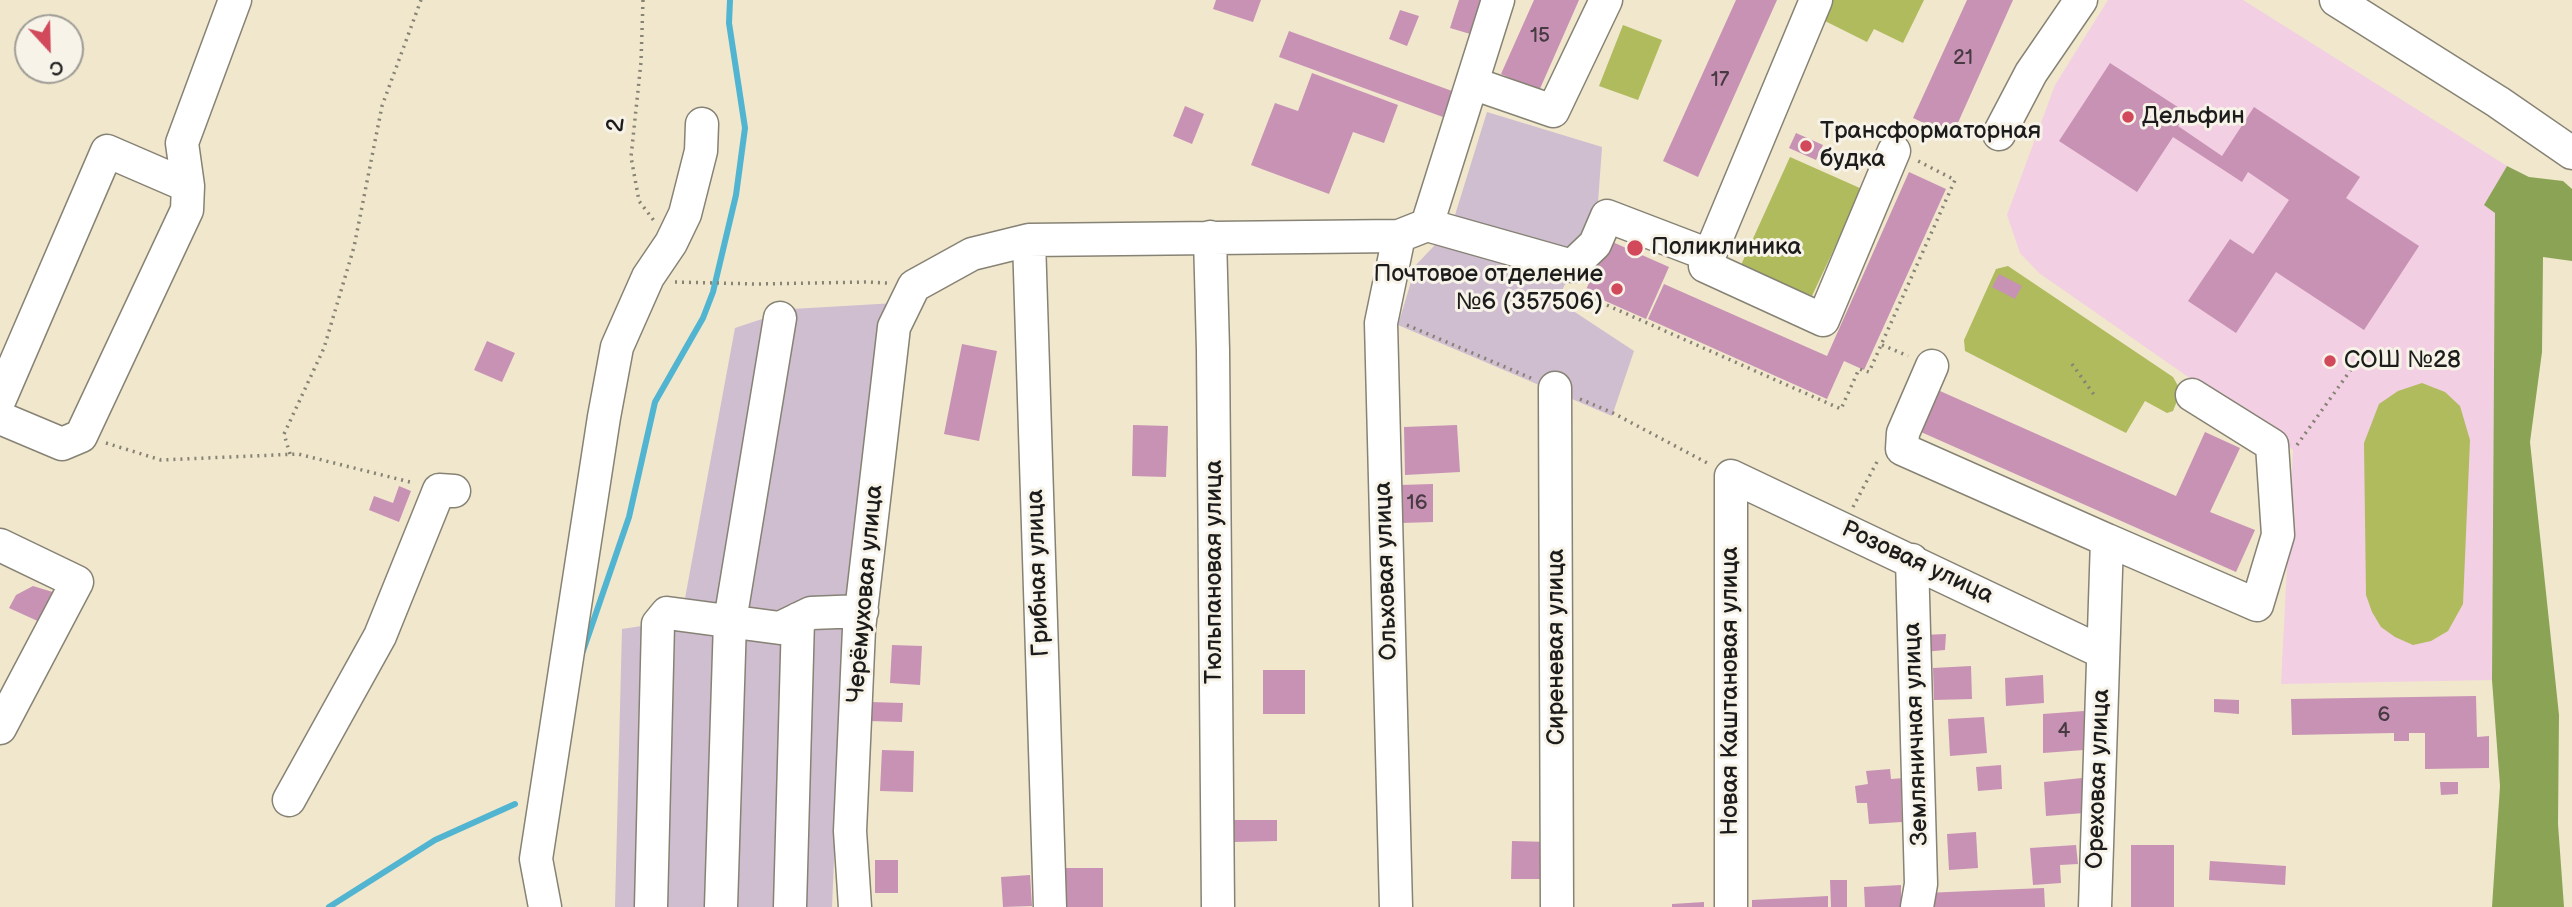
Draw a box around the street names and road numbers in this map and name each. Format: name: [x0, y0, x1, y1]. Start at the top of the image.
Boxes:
street label: 2: [602, 116, 632, 134]
street label: Тюльпановая улица: [1201, 460, 1229, 684]
street label: Ольховая улица: [1369, 481, 1405, 661]
street label: Черёмуховая улица: [842, 484, 890, 704]
street label: Грибная улица: [1022, 489, 1056, 657]
street label: Розовая улица: [1836, 515, 1998, 611]
street label: Новая Каштановая улица: [1717, 547, 1745, 835]
street label: Сиреневая улица: [1543, 549, 1571, 745]
street label: Земляничная улица: [1899, 622, 1935, 846]
street label: Ореховая улица: [2081, 688, 2117, 870]

